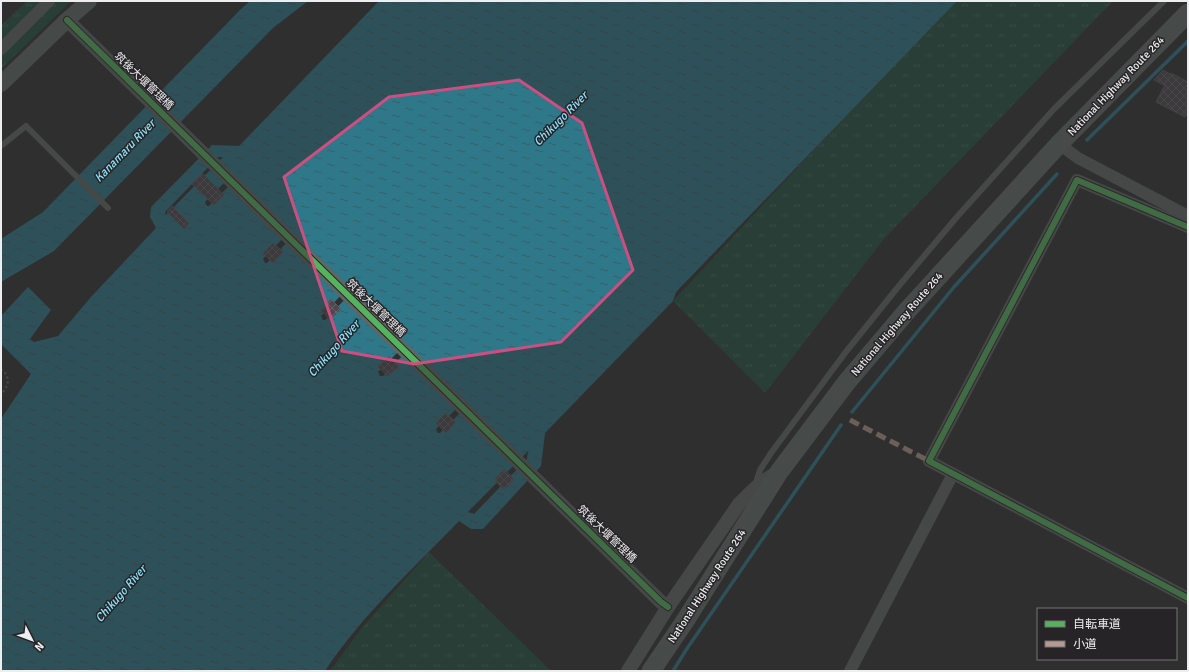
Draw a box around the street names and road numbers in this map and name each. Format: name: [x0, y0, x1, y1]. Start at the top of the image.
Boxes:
street label: National Highway Route 264: [1065, 33, 1167, 138]
street label: 筑後大堰管理橋: [112, 50, 176, 112]
street label: National Highway Route 264: [848, 269, 946, 379]
street label: 筑後大堰管理橋: [344, 277, 408, 339]
street label: 筑後大堰管理橋: [575, 503, 639, 565]
street label: National Highway Route 264: [665, 526, 749, 645]

